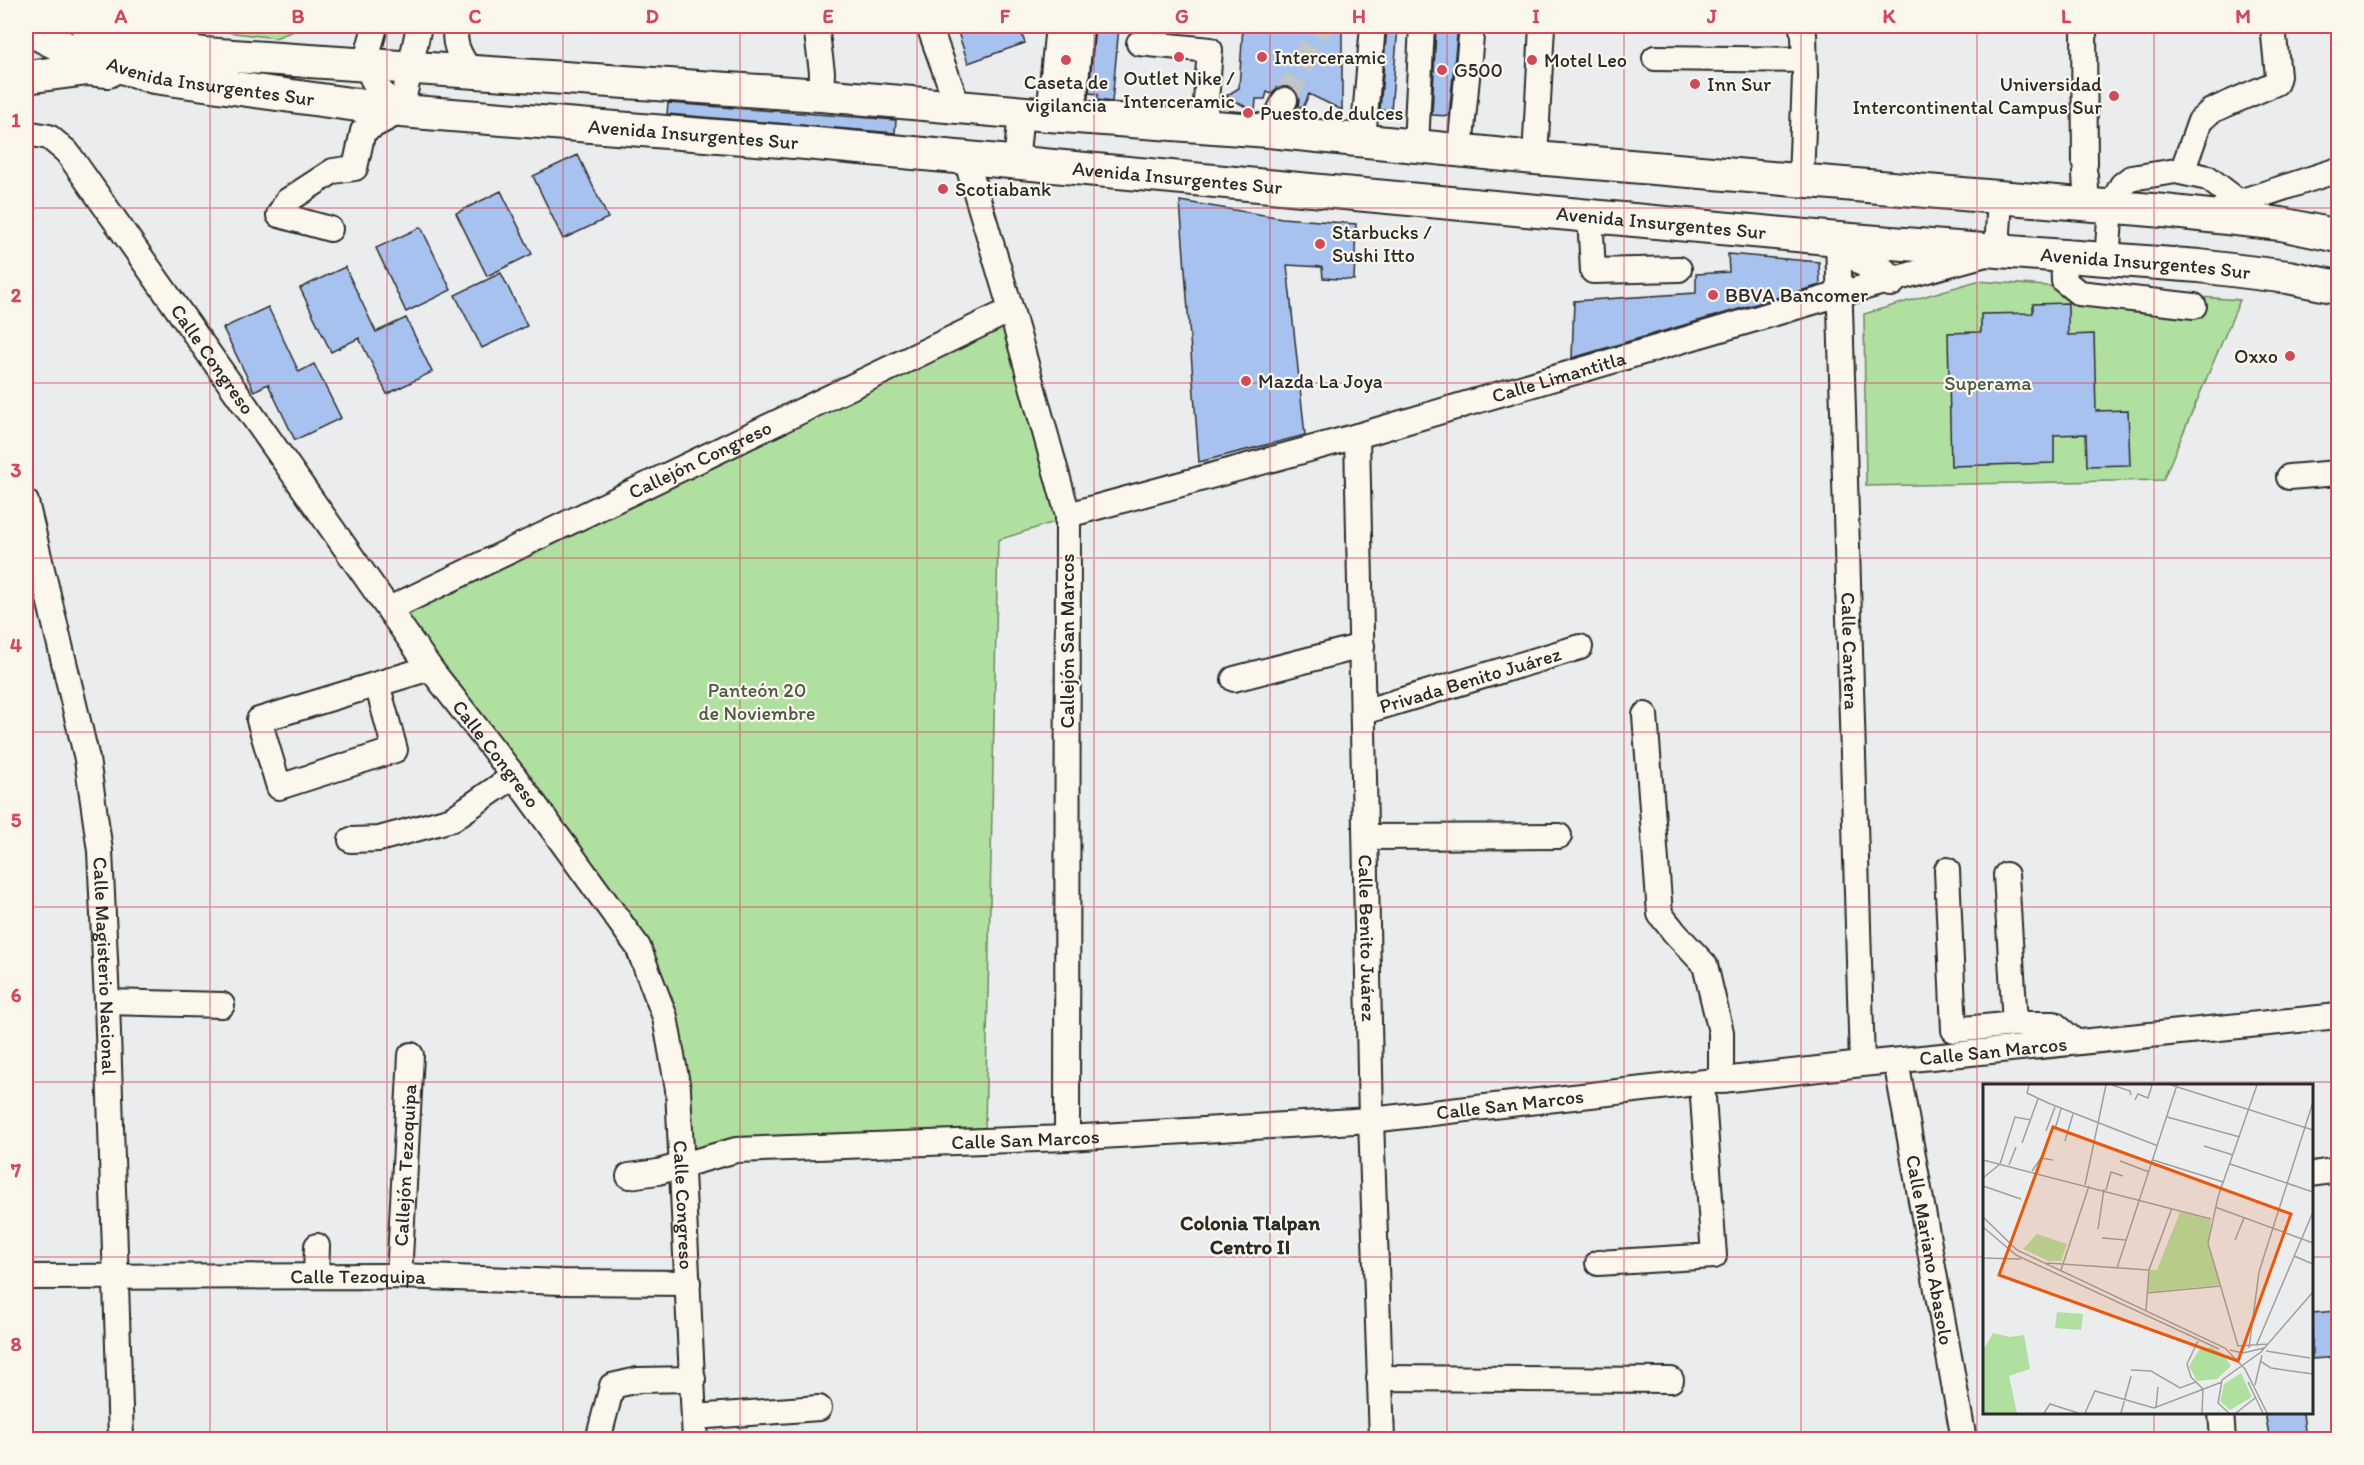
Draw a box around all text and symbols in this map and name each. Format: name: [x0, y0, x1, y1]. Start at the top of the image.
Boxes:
text: A: [114, 4, 128, 28]
text: B: [292, 4, 305, 28]
text: C: [469, 4, 482, 28]
text: D: [645, 4, 659, 28]
text: E: [822, 4, 834, 28]
text: F: [1000, 4, 1011, 28]
text: G: [1175, 4, 1189, 28]
text: H: [1352, 4, 1366, 28]
text: I: [1532, 4, 1540, 28]
text: J: [1706, 4, 1717, 28]
text: K: [1883, 4, 1897, 28]
text: L: [2061, 4, 2072, 28]
text: M: [2235, 4, 2251, 28]
place label: Interceramic: [1274, 45, 1386, 69]
place label: Motel Leo: [1544, 48, 1627, 72]
marker: Outlet Nike / Interceramic: [1172, 50, 1186, 64]
marker: Interceramic: [1255, 50, 1269, 64]
street label: Avenida Insurgentes Sur: [104, 51, 316, 111]
marker: Caseta de vigilancia: [1059, 53, 1073, 67]
marker: Motel Leo: [1525, 53, 1539, 67]
place label: G500: [1454, 58, 1503, 82]
marker: G500: [1435, 63, 1449, 77]
place label: Outlet Nike / Interceramic: [1123, 66, 1235, 113]
place label: Caseta de vigilancia: [1024, 70, 1108, 117]
place label: Inn Sur: [1707, 72, 1771, 96]
place label: Universidad Intercontinental Campus Sur: [1852, 72, 2102, 119]
marker: Inn Sur: [1688, 77, 1702, 91]
marker: Universidad Intercontinental Campus Sur: [2107, 89, 2121, 103]
place label: Puesto de dulces: [1260, 101, 1404, 125]
marker: Puesto de dulces: [1241, 106, 1255, 120]
text: 1: [11, 108, 21, 132]
street label: Avenida Insurgentes Sur: [587, 114, 800, 154]
street label: Avenida Insurgentes Sur: [1071, 156, 1284, 199]
place label: Scotiabank: [955, 177, 1051, 201]
marker: Scotiabank: [936, 182, 950, 196]
street label: Avenida Insurgentes Sur: [1555, 201, 1768, 244]
place label: Starbucks / Sushi Itto: [1332, 220, 1432, 267]
marker: Starbucks / Sushi Itto: [1313, 237, 1327, 251]
street label: Avenida Insurgentes Sur: [2040, 242, 2252, 284]
text: 2: [11, 283, 22, 307]
place label: BBVA Bancomer: [1725, 283, 1868, 307]
marker: BBVA Bancomer: [1706, 288, 1720, 302]
street label: Calle Congreso: [166, 299, 260, 419]
place label: Oxxo: [2234, 344, 2278, 368]
street label: Calle Limantitla: [1489, 345, 1629, 408]
marker: Oxxo: [2283, 349, 2297, 363]
place label: Mazda La Joya: [1258, 369, 1383, 393]
park label: Superama: [1944, 371, 2032, 395]
marker: Mazda La Joya: [1239, 374, 1253, 388]
street label: Callejón Congreso: [625, 415, 775, 504]
text: 3: [11, 458, 22, 482]
street label: Callejón San Marcos: [1055, 554, 1079, 728]
street label: Calle Cantera: [1836, 592, 1864, 710]
text: 4: [10, 633, 22, 657]
street label: Privada Benito Juárez: [1377, 641, 1565, 718]
park label: Panteón 20 de Noviembre: [699, 678, 815, 725]
street label: Calle Congreso: [447, 695, 545, 812]
text: 5: [11, 808, 22, 832]
street label: Calle Benito Juárez: [1354, 854, 1381, 1023]
street label: Calle Magisterio Nacional: [88, 856, 121, 1076]
text: 6: [11, 983, 22, 1007]
street label: Calle San Marcos: [1918, 1031, 2068, 1070]
street label: Callejón Tezoquipa: [389, 1083, 421, 1247]
street label: Calle San Marcos: [1435, 1084, 1585, 1124]
inset map: [1983, 1084, 2313, 1414]
street label: Calle San Marcos: [951, 1124, 1100, 1154]
street label: Calle Congreso: [668, 1140, 699, 1270]
street label: Calle Mariano Abasolo: [1901, 1153, 1959, 1347]
text: 7: [10, 1158, 21, 1182]
district label: Colonia Tlalpan Centro II: [1180, 1210, 1320, 1259]
street label: Calle Tezoquipa: [290, 1264, 427, 1289]
text: 8: [11, 1332, 22, 1356]

